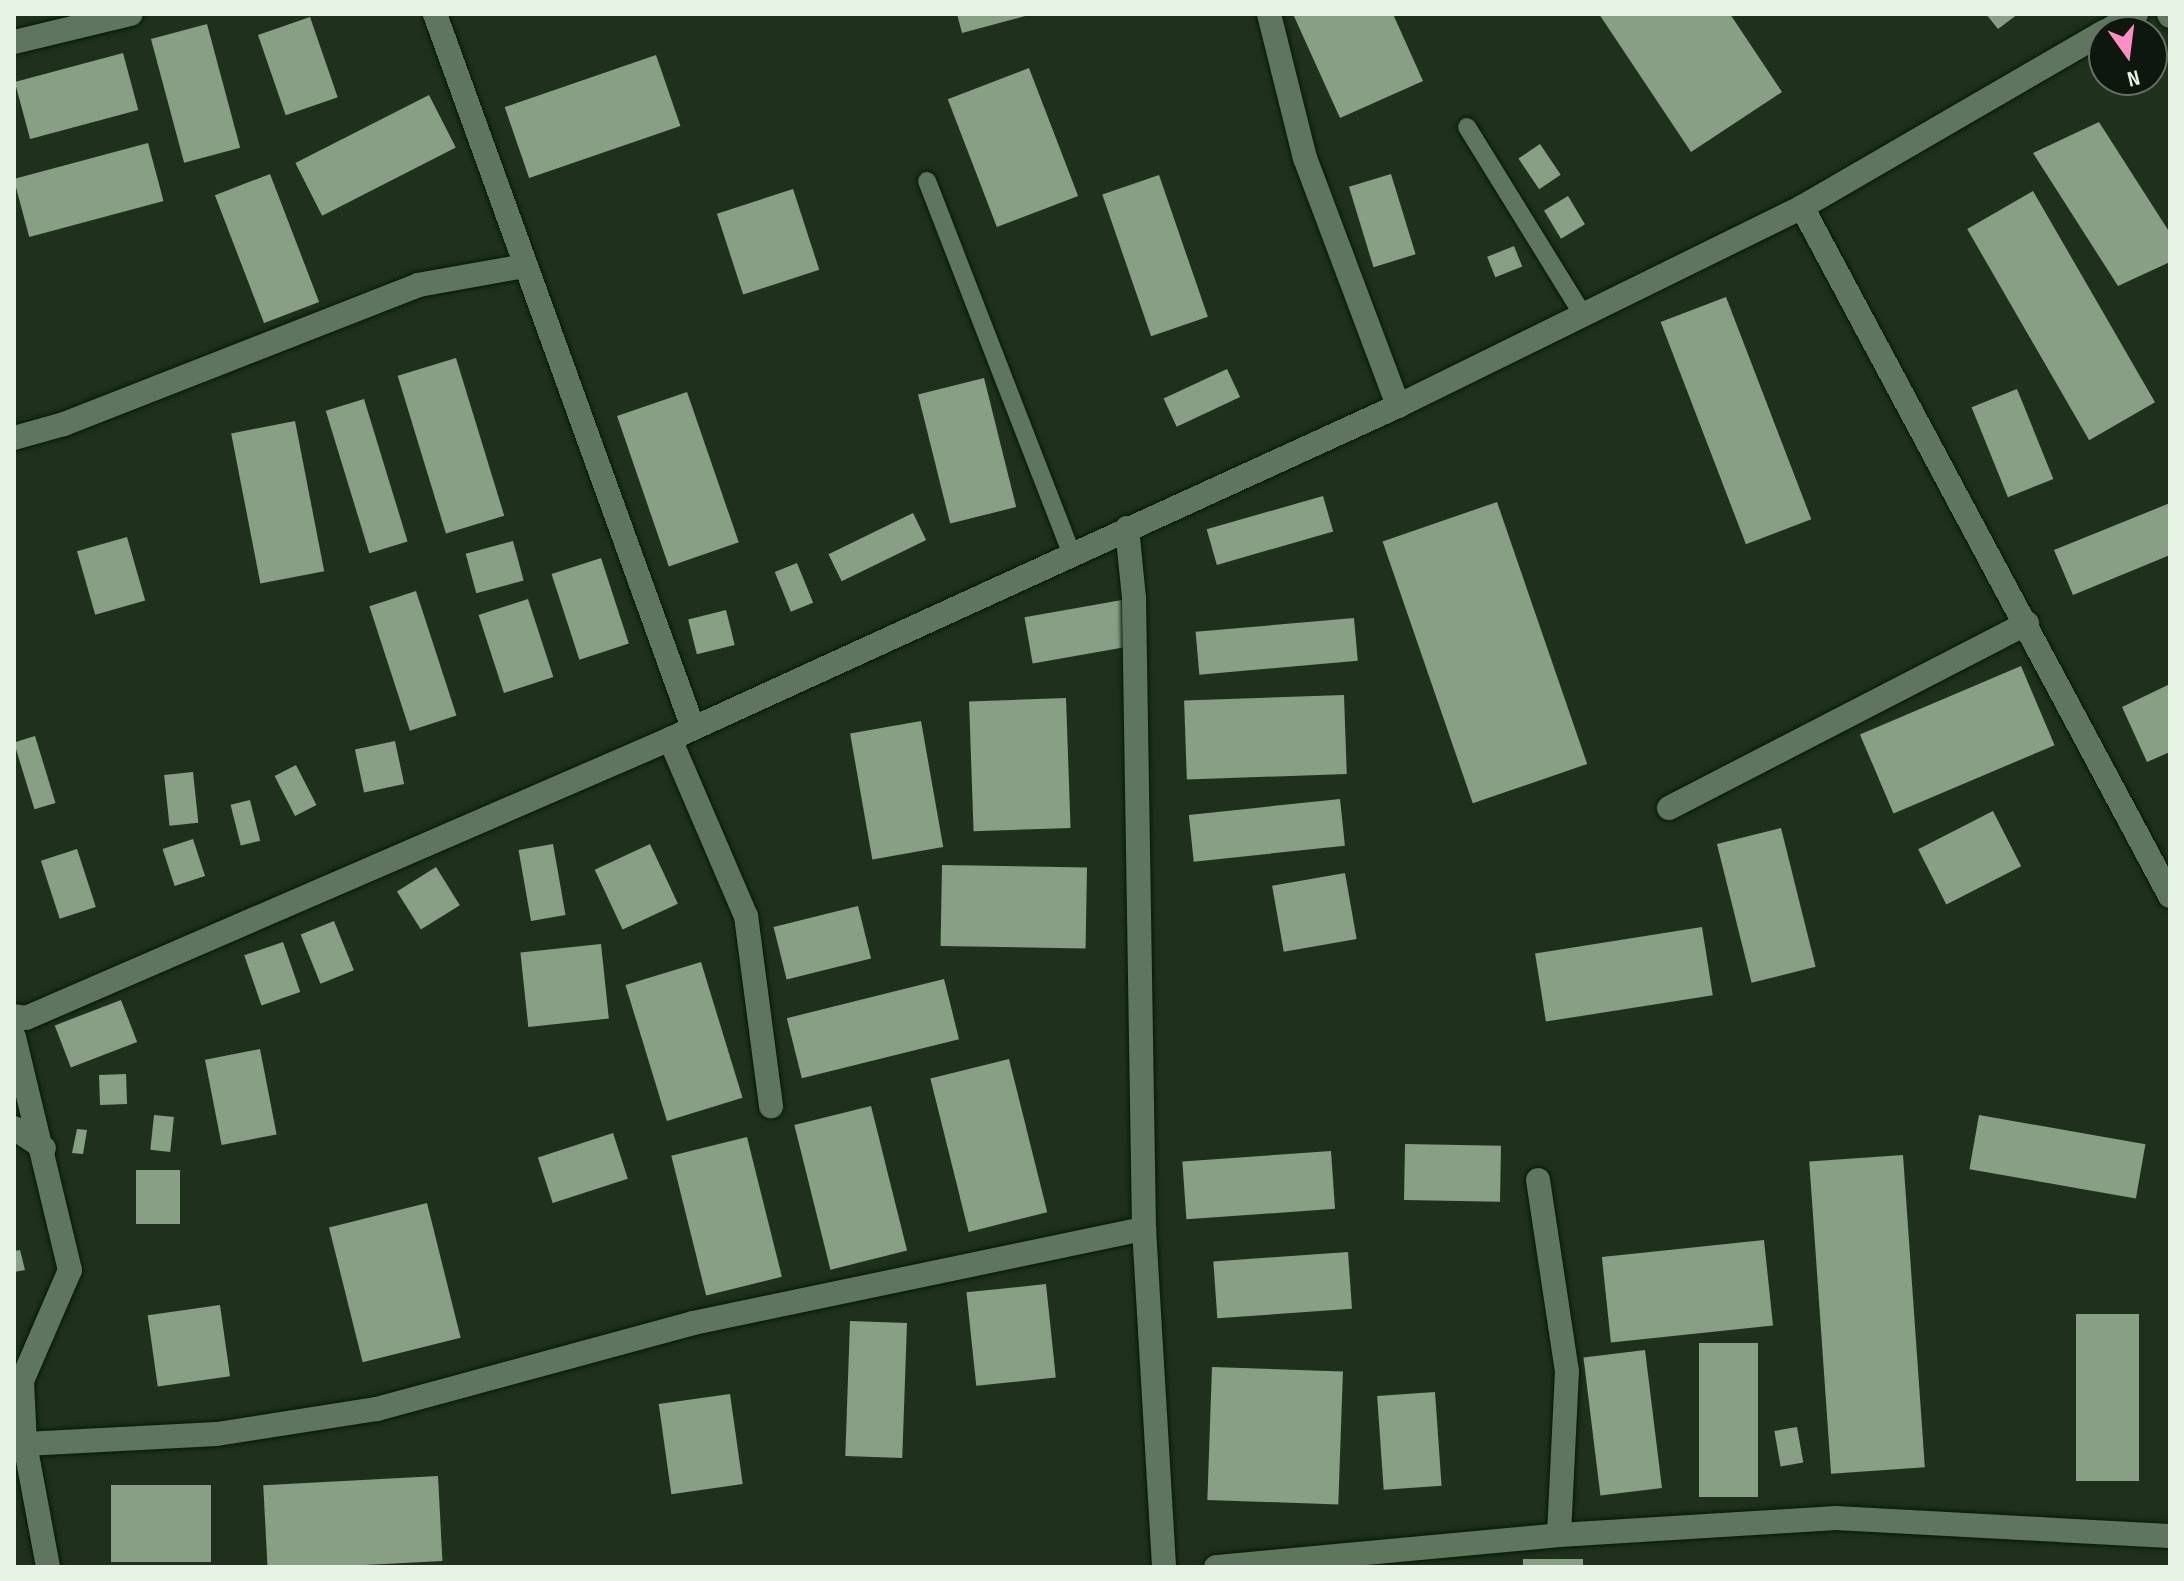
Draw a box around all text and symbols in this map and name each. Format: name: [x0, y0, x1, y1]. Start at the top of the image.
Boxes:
north arrow: [2088, 16, 2168, 96]
text: N: [2124, 63, 2142, 92]

